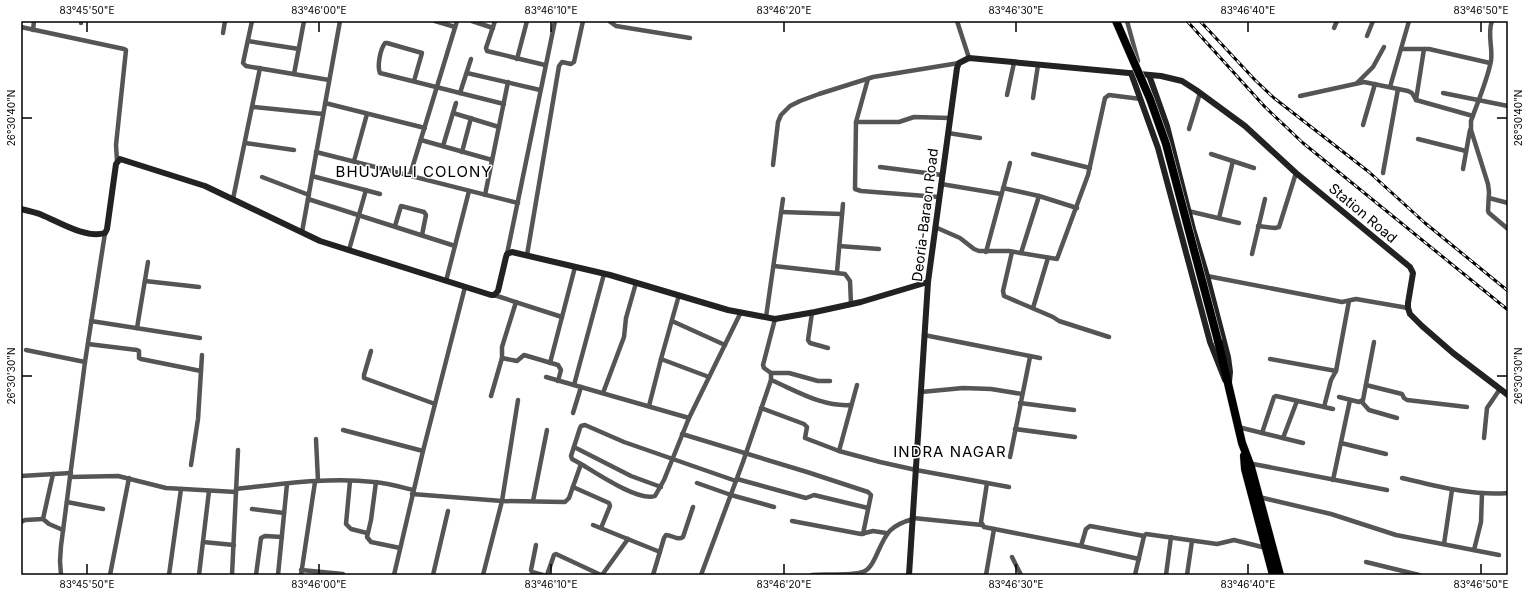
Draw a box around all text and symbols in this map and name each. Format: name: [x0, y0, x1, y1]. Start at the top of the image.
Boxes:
text: 83°45'50"E: [60, 4, 114, 16]
text: 83°46'00"E: [291, 4, 347, 16]
text: 83°46'10"E: [524, 4, 578, 16]
text: 83°46'20"E: [756, 4, 812, 16]
text: 83°46'30"E: [988, 4, 1044, 16]
text: 83°46'40"E: [1221, 4, 1275, 16]
text: 83°46'50"E: [1453, 4, 1509, 16]
text: 26°30'40"N: [5, 90, 17, 146]
text: 26°30'40"N: [1512, 90, 1524, 146]
street label: Deoria-Baraon Road: [908, 147, 941, 283]
district label: BHUJAULI COLONY: [336, 162, 492, 181]
street label: Station Road: [1326, 179, 1401, 246]
text: 26°30'30"N: [5, 347, 17, 405]
text: 26°30'30"N: [1512, 347, 1524, 405]
district label: INDRA NAGAR: [893, 442, 1007, 461]
text: 83°45'50"E: [60, 578, 114, 590]
text: 83°46'00"E: [291, 578, 347, 590]
text: 83°46'10"E: [524, 578, 578, 590]
text: 83°46'20"E: [756, 578, 812, 590]
text: 83°46'30"E: [988, 578, 1044, 590]
text: 83°46'40"E: [1221, 578, 1275, 590]
text: 83°46'50"E: [1453, 578, 1509, 590]

